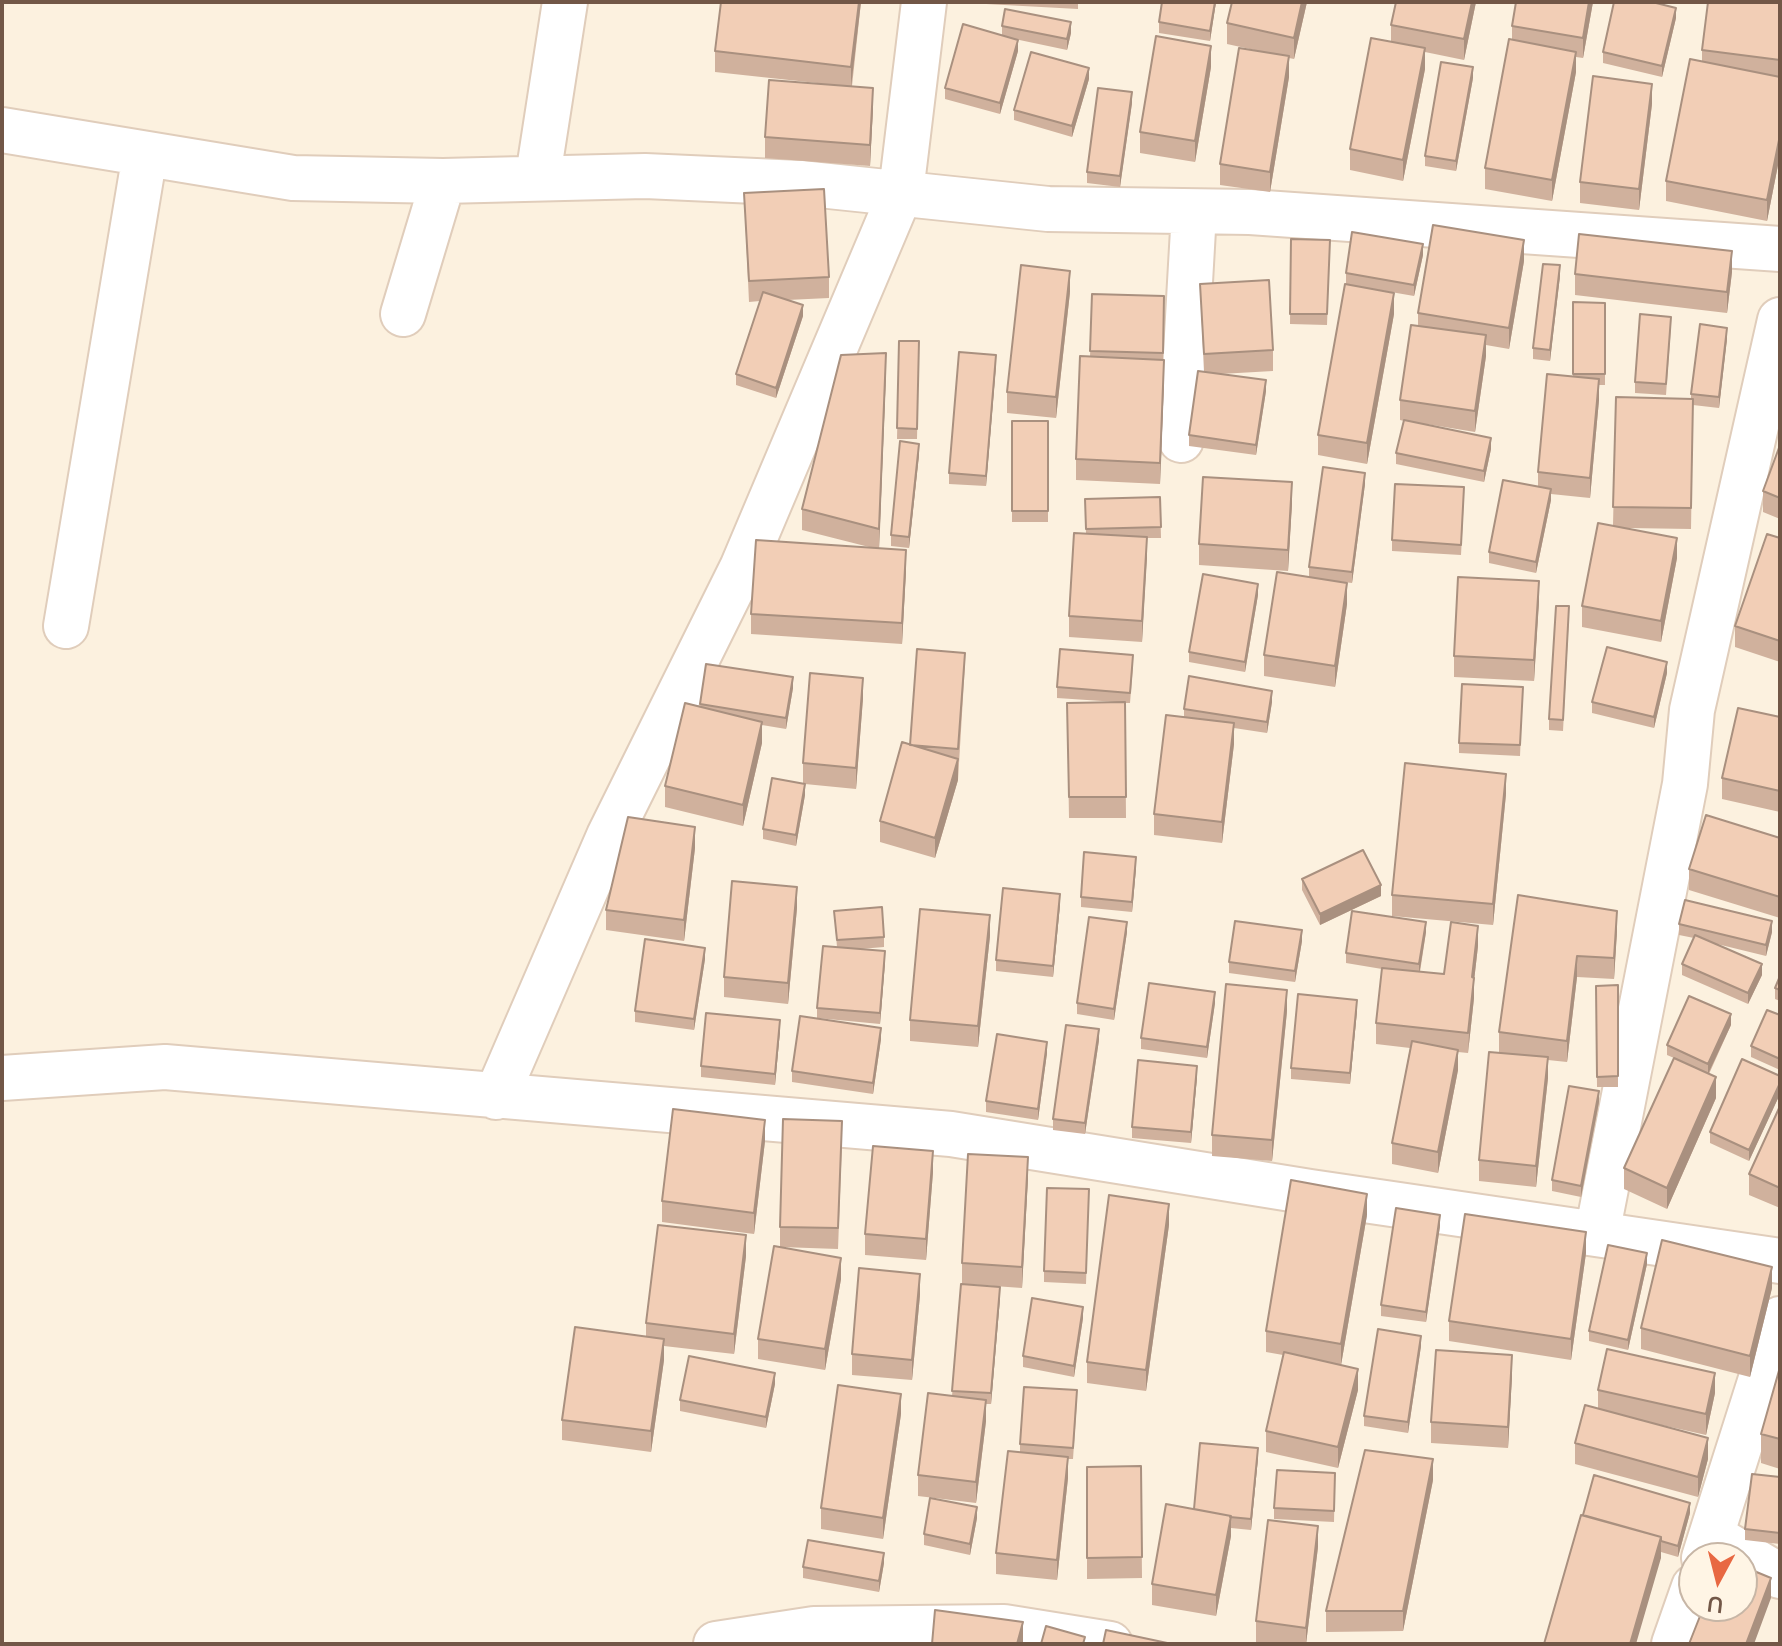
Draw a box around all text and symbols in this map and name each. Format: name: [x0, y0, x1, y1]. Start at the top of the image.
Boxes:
north arrow: [1678, 1542, 1758, 1622]
text: U: [1705, 1588, 1725, 1620]

